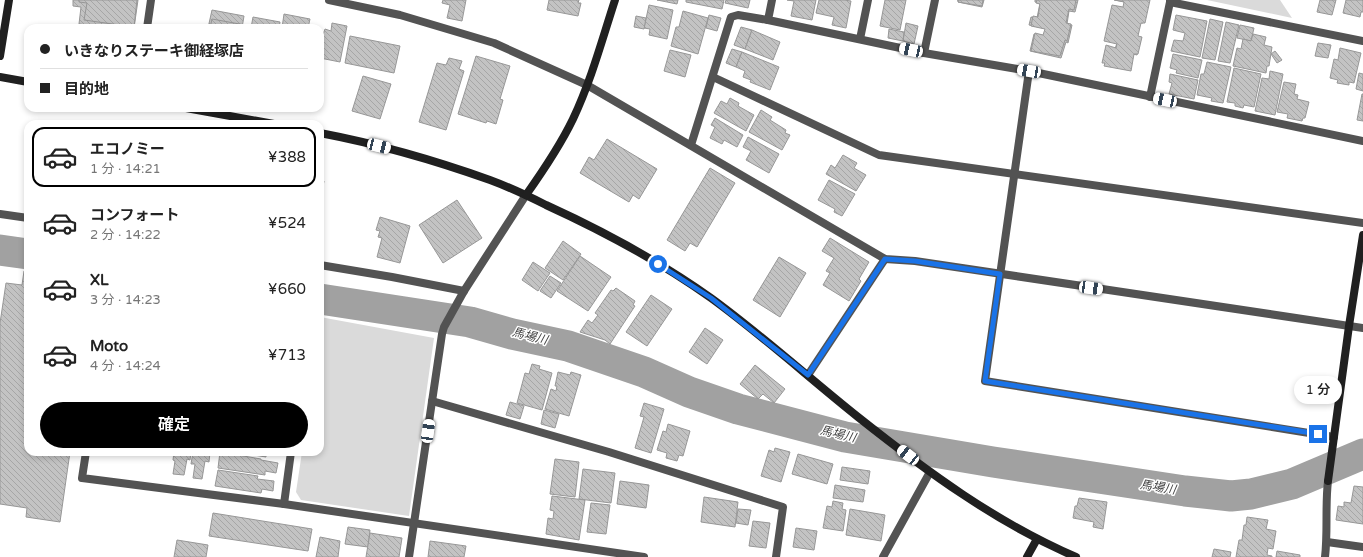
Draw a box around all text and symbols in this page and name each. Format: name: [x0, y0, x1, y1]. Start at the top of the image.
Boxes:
text: いきなりステーキ御経塚店: [64, 42, 244, 60]
car: [898, 42, 924, 58]
car: [1016, 63, 1042, 79]
text: 目的地: [64, 80, 109, 98]
car: [1152, 92, 1178, 108]
car: [366, 137, 392, 155]
icon: car: [42, 139, 78, 175]
text: エコノミー: [90, 140, 165, 158]
text: ¥388: [268, 148, 306, 166]
text: 1 分 · 14:21: [90, 161, 161, 177]
icon: car: [42, 205, 78, 241]
text: コンフォート: [90, 206, 180, 224]
text: ¥524: [268, 214, 306, 232]
text: 2 分 · 14:22: [90, 227, 161, 243]
route start: [649, 255, 667, 273]
icon: car: [42, 271, 78, 307]
text: XL: [90, 271, 109, 289]
text: ¥660: [268, 280, 306, 298]
car: [1078, 280, 1104, 296]
text: 3 分 · 14:23: [90, 292, 161, 308]
water label: 馬場川: [511, 325, 551, 348]
icon: car: [42, 337, 78, 373]
text: Moto: [90, 337, 128, 355]
text: ¥713: [268, 346, 306, 364]
text: 4 分 · 14:24: [90, 358, 161, 374]
callout: 1 分: [1294, 376, 1342, 404]
text: 1 分: [1306, 382, 1330, 398]
button: 確定: [40, 402, 308, 448]
car: [420, 418, 436, 444]
water label: 馬場川: [819, 423, 859, 445]
route end: [1309, 425, 1327, 443]
car: [895, 443, 921, 467]
water label: 馬場川: [1139, 477, 1179, 497]

